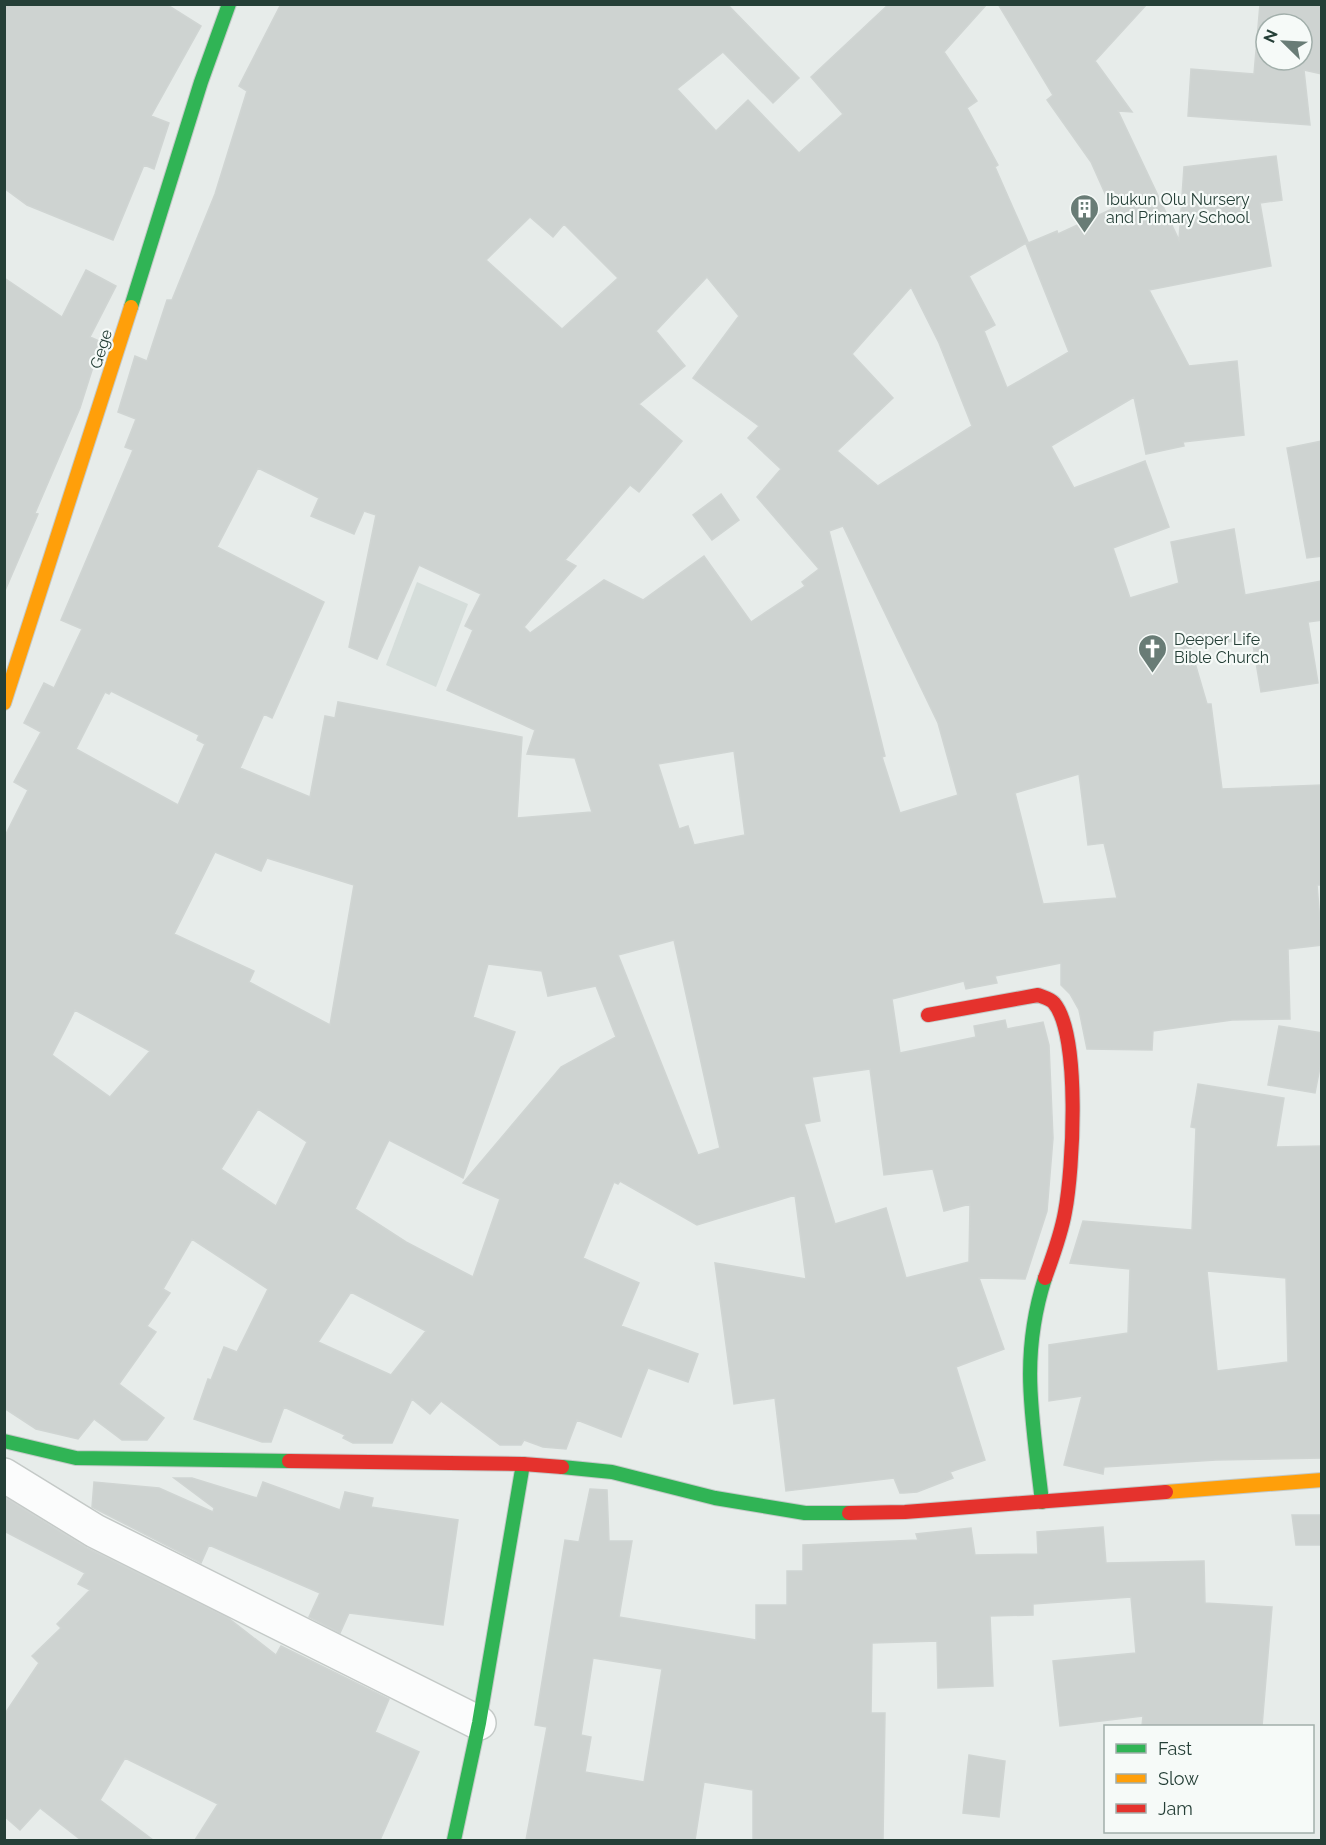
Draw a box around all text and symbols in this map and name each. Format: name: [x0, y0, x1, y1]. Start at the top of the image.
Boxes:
north arrow: [1254, 12, 1314, 72]
text: N: [1260, 27, 1282, 46]
place label: Ibukun Olu Nursery and Primary School: [1106, 190, 1250, 227]
building icon: Ibukun Olu Nursery and Primary School: [1069, 192, 1101, 234]
street label: Gege: [86, 327, 116, 371]
place label: Deeper Life Bible Church: [1174, 630, 1269, 667]
church icon: Deeper Life Bible Church: [1137, 632, 1169, 674]
legend: [1104, 1725, 1314, 1833]
text: Fast: [1158, 1738, 1192, 1759]
text: Slow: [1158, 1768, 1199, 1789]
text: Jam: [1158, 1798, 1193, 1819]

